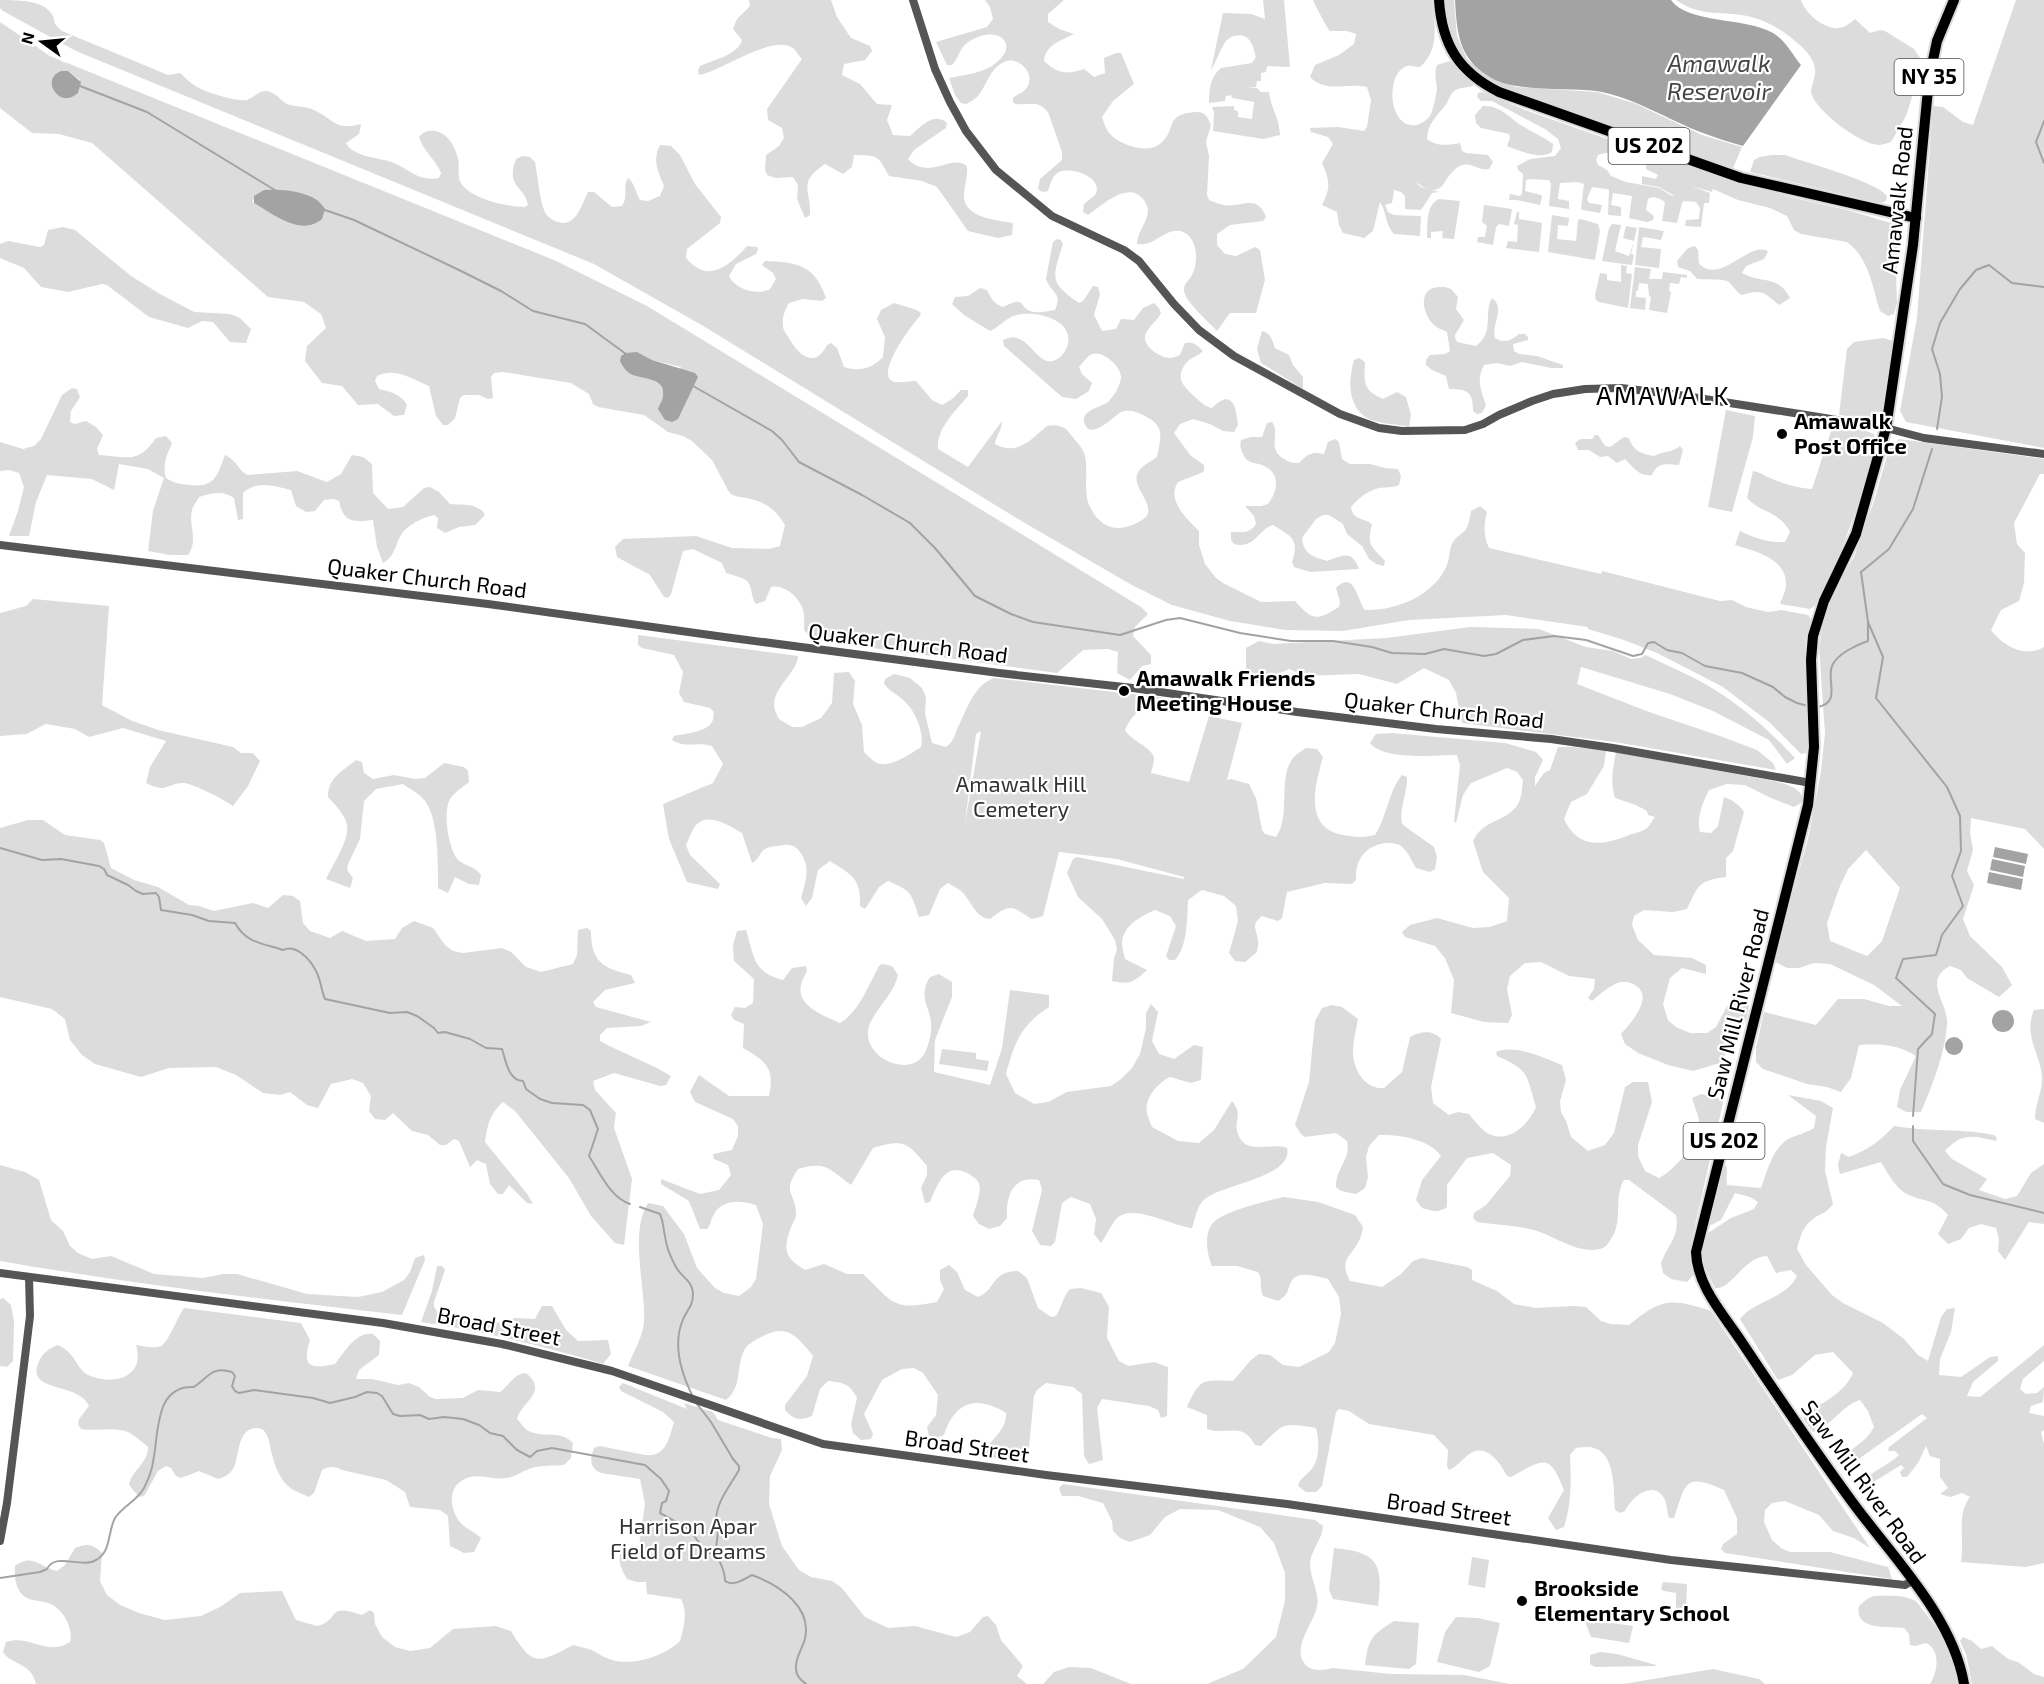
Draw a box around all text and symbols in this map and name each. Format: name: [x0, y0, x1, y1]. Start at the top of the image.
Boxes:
north arrow: [12, 12, 72, 72]
text: N: [16, 30, 38, 46]
water label: Amawalk Reservoir: [1666, 48, 1771, 105]
road number: NY 35: [1894, 59, 1964, 95]
street label: Amawalk Road: [1875, 125, 1917, 275]
road number: US 202: [1608, 128, 1690, 164]
district label: AMAWALK: [1596, 379, 1730, 410]
place label: Amawalk Post Office: [1794, 407, 1907, 458]
marker: Amawalk Post Office: [1775, 427, 1789, 441]
street label: Quaker Church Road: [326, 552, 528, 603]
street label: Quaker Church Road: [807, 617, 1009, 668]
place label: Amawalk Friends Meeting House: [1136, 664, 1315, 715]
marker: Amawalk Friends Meeting House: [1117, 684, 1131, 698]
street label: Quaker Church Road: [1343, 686, 1545, 733]
park label: Amawalk Hill Cemetery: [956, 770, 1087, 821]
street label: Saw Mill River Road: [1701, 906, 1773, 1102]
road number: US 202: [1684, 1123, 1764, 1159]
street label: Broad Street: [435, 1300, 563, 1350]
street label: Saw Mill River Road: [1797, 1395, 1933, 1568]
street label: Broad Street: [903, 1423, 1031, 1467]
street label: Broad Street: [1385, 1486, 1513, 1530]
park label: Harrison Apar Field of Dreams: [610, 1512, 766, 1563]
place label: Brookside Elementary School: [1534, 1574, 1730, 1626]
marker: Brookside Elementary School: [1515, 1594, 1529, 1608]

